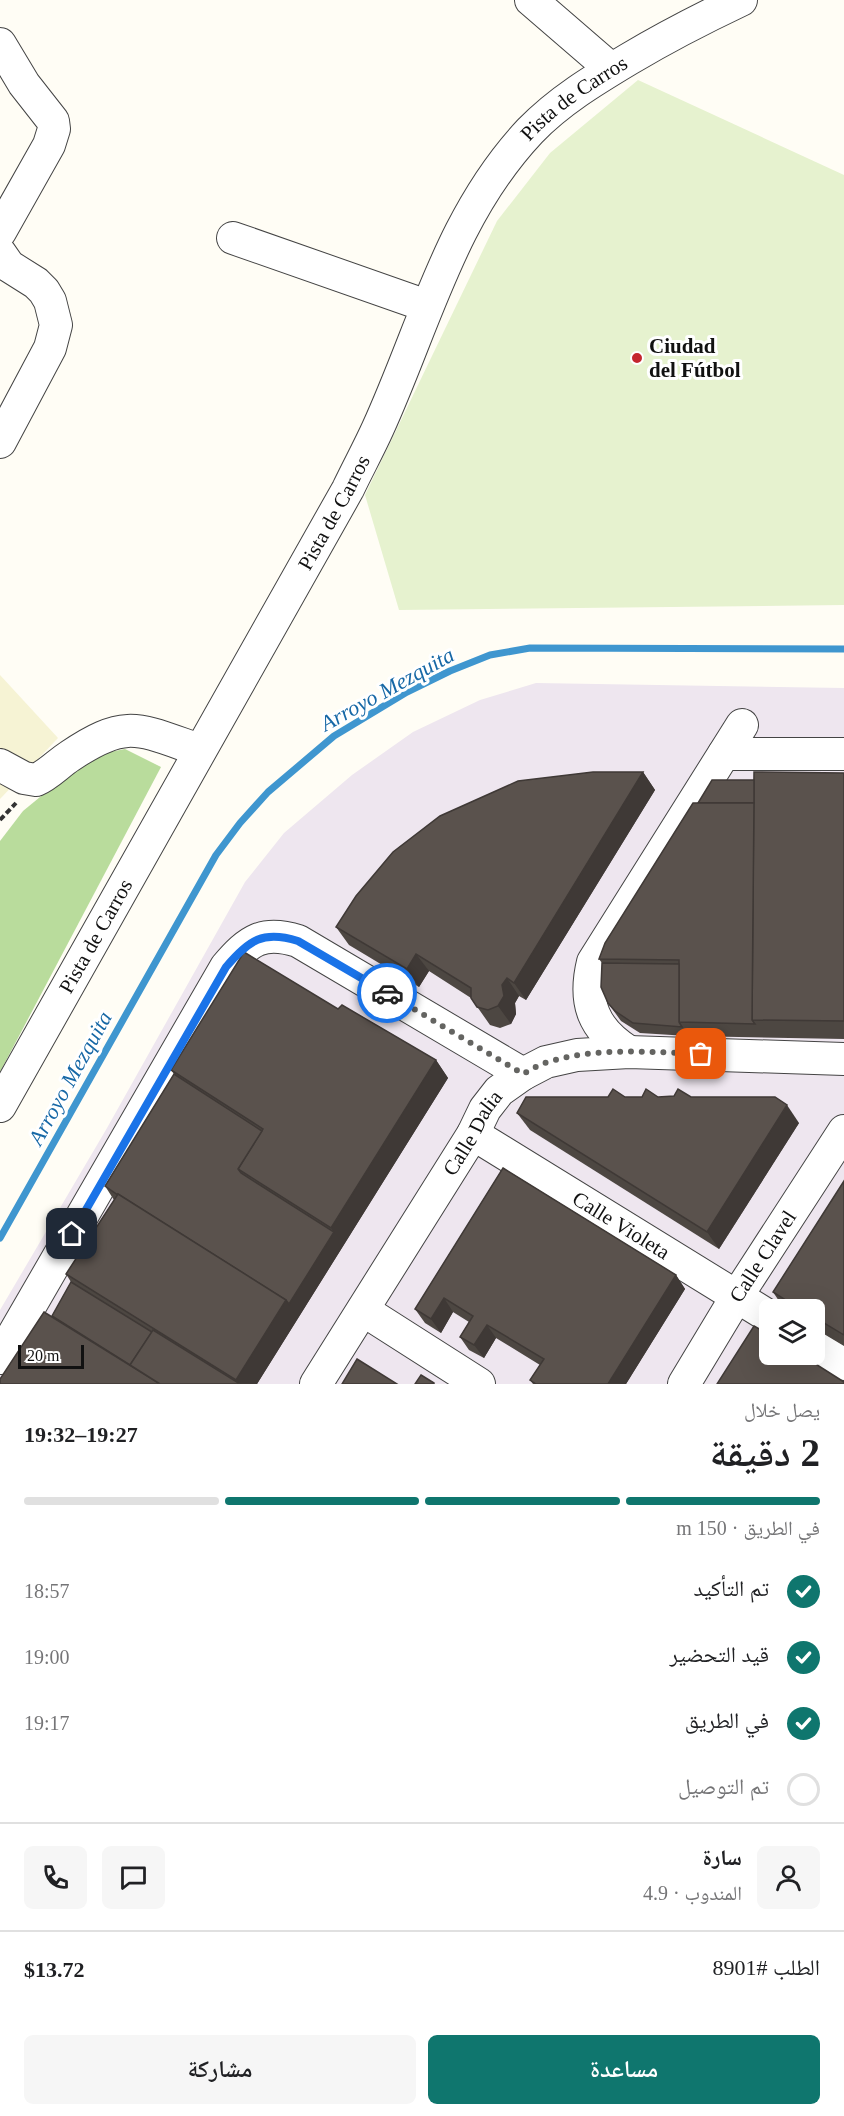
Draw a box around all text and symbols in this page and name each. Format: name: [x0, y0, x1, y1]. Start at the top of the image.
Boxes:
street label: Pista de Carros: [515, 51, 632, 146]
place label: Ciudad del Fútbol: [649, 334, 741, 382]
marker: Ciudad del Fútbol: [630, 351, 644, 365]
street label: Pista de Carros: [293, 451, 375, 574]
water label: Arroyo Mezquita: [314, 642, 458, 737]
street label: Pista de Carros: [54, 875, 138, 997]
courier: [357, 963, 417, 1023]
icon: car: [371, 977, 404, 1010]
water label: Arroyo Mezquita: [22, 1007, 117, 1151]
pin: [675, 1028, 726, 1079]
icon: bag: [684, 1037, 717, 1070]
street label: Calle Dalia: [438, 1085, 508, 1180]
street label: Calle Violeta: [568, 1186, 675, 1265]
street label: Calle Clavel: [724, 1206, 801, 1307]
pin: [46, 1208, 97, 1259]
icon: home: [55, 1217, 88, 1250]
map controls: [759, 1299, 825, 1365]
button: layers: [759, 1299, 825, 1365]
scale bar: [18, 1342, 84, 1370]
text: 20 m: [27, 1347, 59, 1364]
text: يصل خلال: [744, 1399, 820, 1421]
text: 19:27–19:32: [24, 1422, 138, 1447]
text: 2 دقيقة: [710, 1431, 820, 1474]
text: في الطريق · 150 m: [676, 1517, 820, 1539]
icon: check: [787, 1575, 820, 1608]
text: تم التأكيد: [693, 1576, 769, 1601]
text: 18:57: [24, 1580, 70, 1602]
icon: check: [787, 1641, 820, 1674]
text: قيد التحضير: [670, 1642, 769, 1667]
text: 19:00: [24, 1646, 70, 1668]
icon: check: [787, 1707, 820, 1740]
text: في الطريق: [685, 1708, 769, 1733]
text: 19:17: [24, 1712, 70, 1734]
text: تم التوصيل: [678, 1774, 769, 1799]
text: سارة: [703, 1845, 742, 1870]
button: phone: [24, 1846, 87, 1909]
button: chat: [102, 1846, 165, 1909]
button: person: [757, 1846, 820, 1909]
text: المندوب · 4.9: [643, 1882, 742, 1904]
text: الطلب #8901: [712, 1955, 820, 1980]
text: $13.72: [24, 1957, 85, 1982]
button: مشاركة: [24, 2035, 416, 2104]
button: مساعدة: [428, 2035, 820, 2104]

